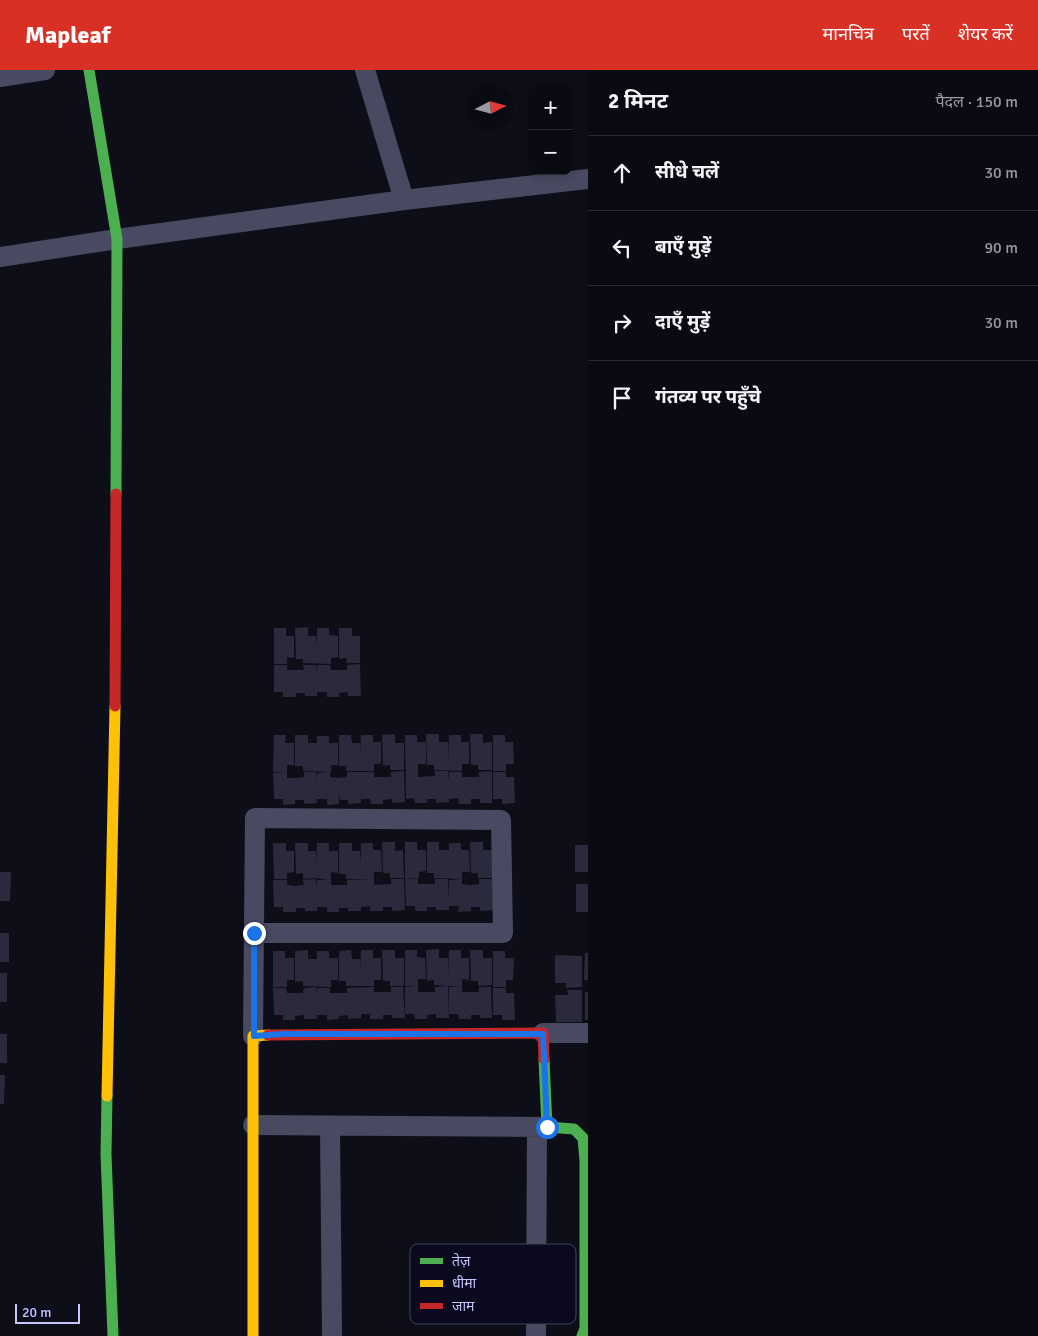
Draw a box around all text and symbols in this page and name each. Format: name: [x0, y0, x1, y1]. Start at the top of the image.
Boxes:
text: Mapleaf: [25, 20, 110, 50]
text: मानचित्र: [822, 23, 874, 45]
text: परतें: [902, 23, 930, 45]
text: शेयर करें: [958, 23, 1013, 45]
north arrow: [468, 85, 513, 130]
map controls: [528, 85, 573, 175]
button: +: [528, 85, 573, 130]
text: 2 मिनट: [608, 88, 668, 114]
text: पैदल · 150 m: [935, 92, 1018, 112]
button: −: [528, 130, 573, 175]
icon: ahead: [608, 159, 636, 187]
text: सीधे चलें: [655, 160, 719, 184]
text: 30 m: [984, 163, 1018, 183]
icon: left: [608, 234, 636, 262]
text: बाएँ मुड़ें: [655, 235, 711, 259]
text: 90 m: [984, 238, 1018, 258]
icon: right: [608, 309, 636, 337]
text: दाएँ मुड़ें: [655, 310, 710, 334]
text: 30 m: [984, 313, 1018, 333]
icon: arrive: [608, 384, 636, 412]
text: गंतव्य पर पहुँचे: [655, 385, 761, 409]
route end: [243, 922, 266, 945]
route start: [536, 1116, 559, 1139]
legend: [410, 1244, 576, 1324]
text: तेज़: [452, 1252, 471, 1270]
text: धीमा: [452, 1275, 477, 1292]
text: जाम: [452, 1298, 475, 1315]
scale bar: [15, 1301, 80, 1324]
text: 20 m: [22, 1304, 51, 1321]

